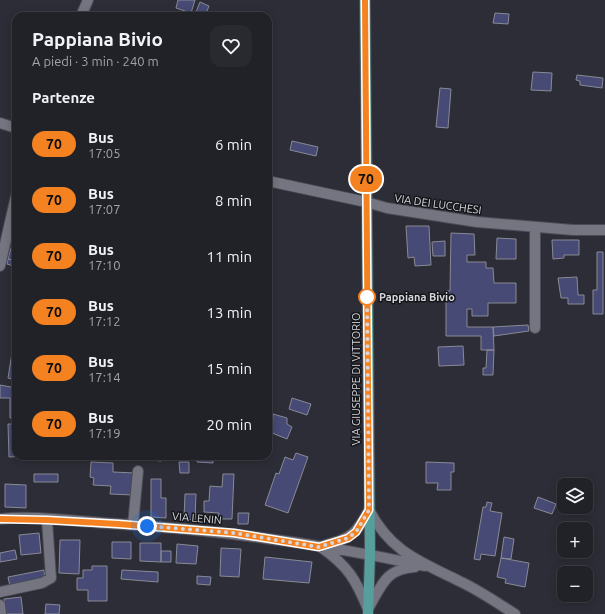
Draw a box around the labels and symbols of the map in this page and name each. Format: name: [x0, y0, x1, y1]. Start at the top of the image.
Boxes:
line badge: 70: [348, 166, 384, 192]
street label: VIA DEI LUCCHESI: [394, 192, 482, 216]
marker: Pappiana Bivio: [358, 288, 376, 306]
place label: Pappiana Bivio: [379, 291, 455, 303]
street label: VIA GIUSEPPE DI VITTORIO: [350, 313, 362, 445]
street label: VIA LENIN: [172, 510, 222, 526]
your location: [137, 516, 157, 536]

